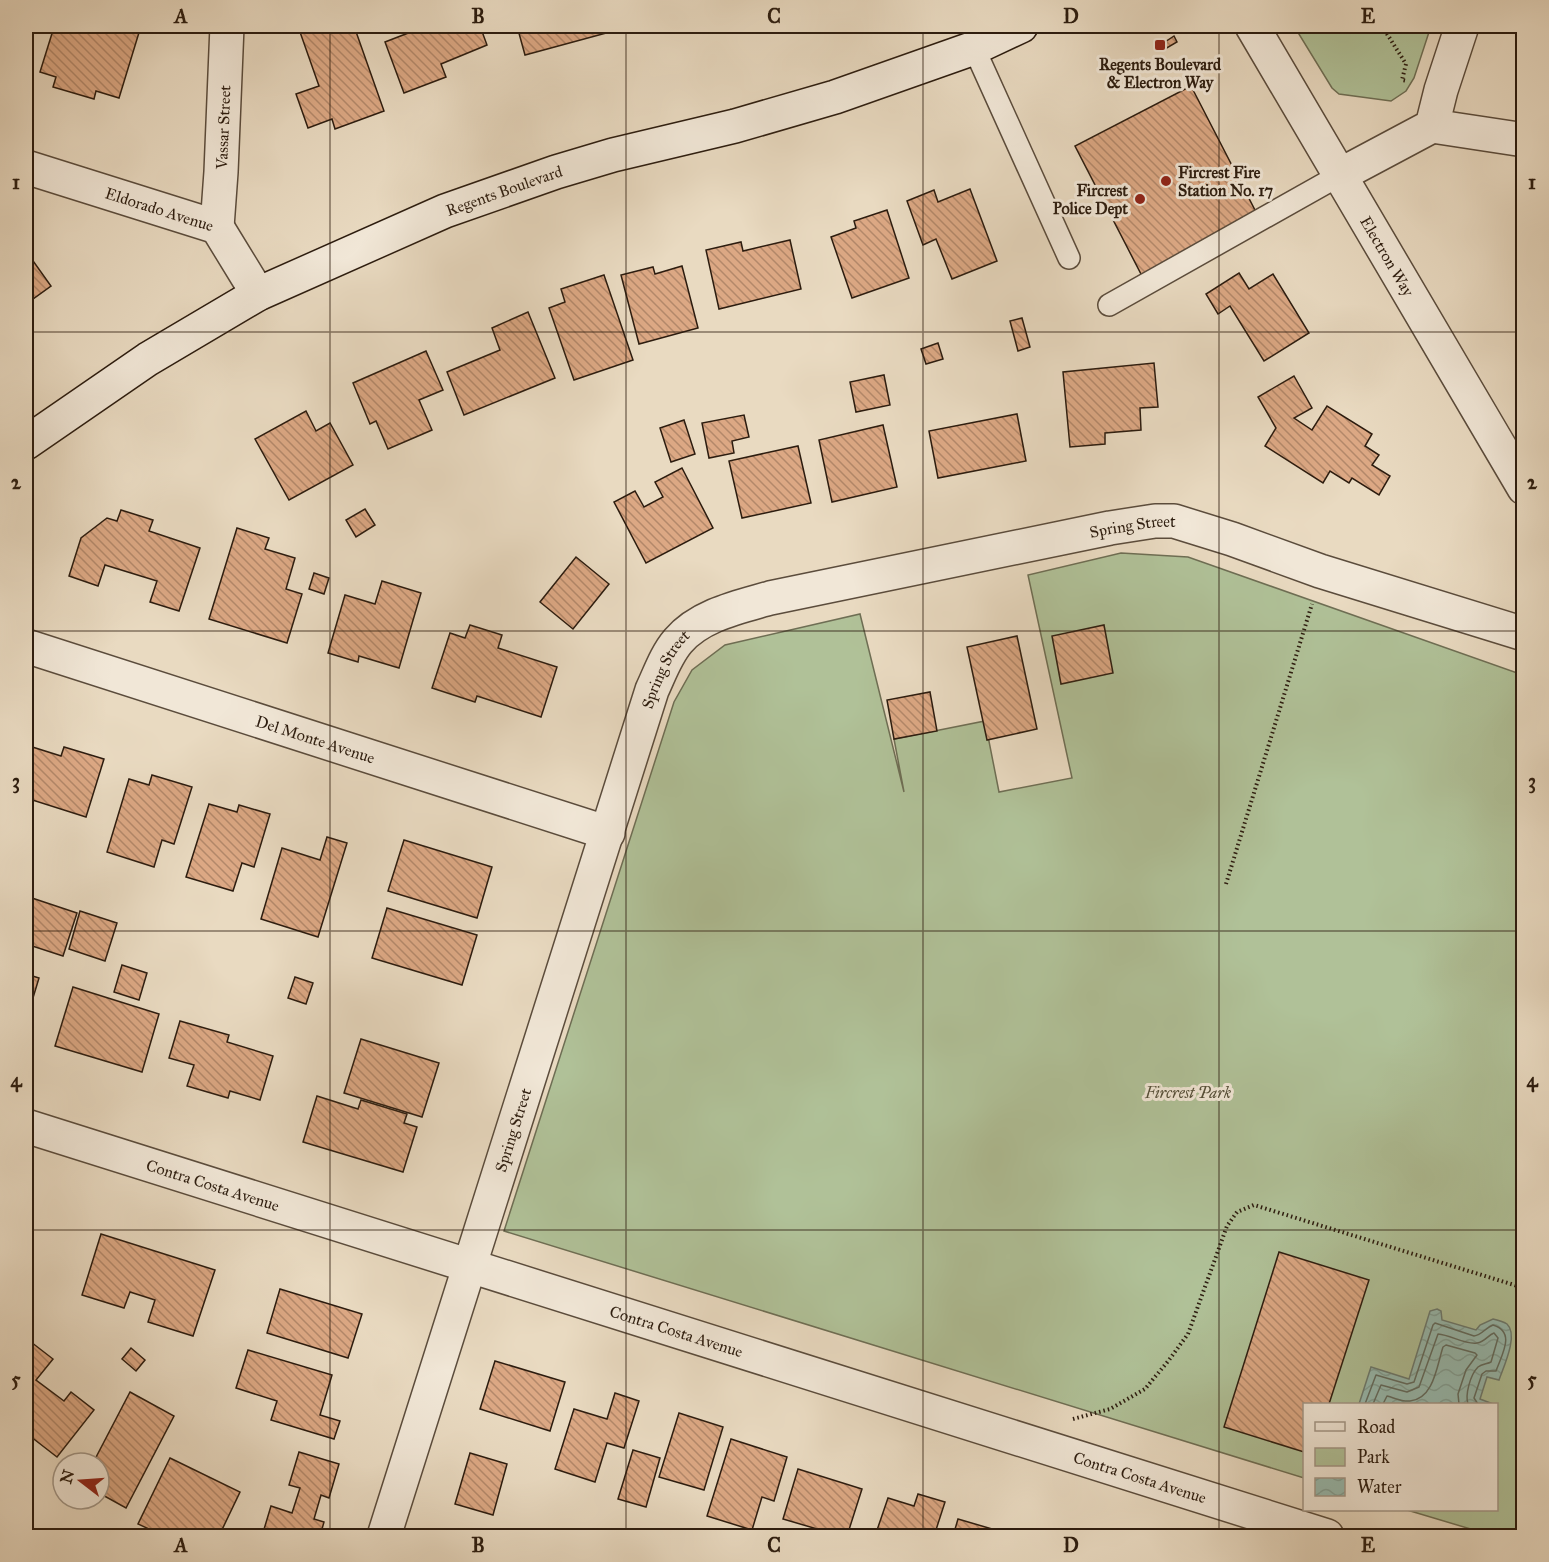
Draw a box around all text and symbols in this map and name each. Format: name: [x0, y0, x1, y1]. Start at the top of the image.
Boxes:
text: A: [172, 4, 188, 28]
text: B: [471, 4, 485, 28]
text: C: [767, 4, 781, 28]
text: D: [1063, 4, 1079, 28]
text: E: [1361, 4, 1376, 28]
marker: Regents Boulevard & Electron Way: [1153, 38, 1167, 52]
place label: Regents Boulevard & Electron Way: [1099, 55, 1222, 93]
street label: Vassar Street: [212, 84, 235, 171]
street label: Regents Boulevard: [443, 162, 565, 220]
place label: Fircrest Fire Station No. 17: [1178, 163, 1273, 200]
text: 1: [12, 170, 20, 194]
text: 1: [1528, 170, 1536, 194]
marker: Fircrest Fire Station No. 17: [1159, 174, 1173, 188]
place label: Fircrest Police Dept: [1053, 181, 1128, 219]
street label: Eldorado Avenue: [103, 184, 216, 235]
marker: Fircrest Police Dept: [1133, 192, 1147, 206]
street label: Electron Way: [1356, 213, 1418, 300]
text: 2: [11, 470, 22, 494]
text: 2: [1527, 470, 1538, 494]
street label: Spring Street: [1088, 512, 1176, 542]
street label: Spring Street: [638, 625, 694, 711]
street label: Del Monte Avenue: [253, 711, 378, 768]
text: 3: [12, 769, 20, 794]
text: 3: [1528, 769, 1536, 794]
text: 4: [10, 1068, 22, 1093]
text: 4: [1526, 1068, 1538, 1093]
park label: Fircrest Park: [1144, 1083, 1231, 1102]
street label: Spring Street: [491, 1085, 535, 1174]
street label: Contra Costa Avenue: [144, 1156, 282, 1215]
street label: Contra Costa Avenue: [607, 1302, 746, 1361]
text: 5: [11, 1367, 21, 1391]
text: 5: [1527, 1367, 1537, 1391]
legend: [1303, 1403, 1498, 1511]
text: Road: [1357, 1416, 1395, 1438]
text: Park: [1357, 1446, 1390, 1468]
street label: Contra Costa Avenue: [1071, 1448, 1209, 1508]
north arrow: [51, 1451, 111, 1511]
text: N: [56, 1467, 78, 1486]
text: Water: [1357, 1476, 1402, 1498]
text: A: [172, 1533, 188, 1557]
text: B: [471, 1533, 485, 1557]
text: C: [767, 1533, 781, 1557]
text: D: [1063, 1533, 1079, 1557]
text: E: [1361, 1533, 1376, 1557]

